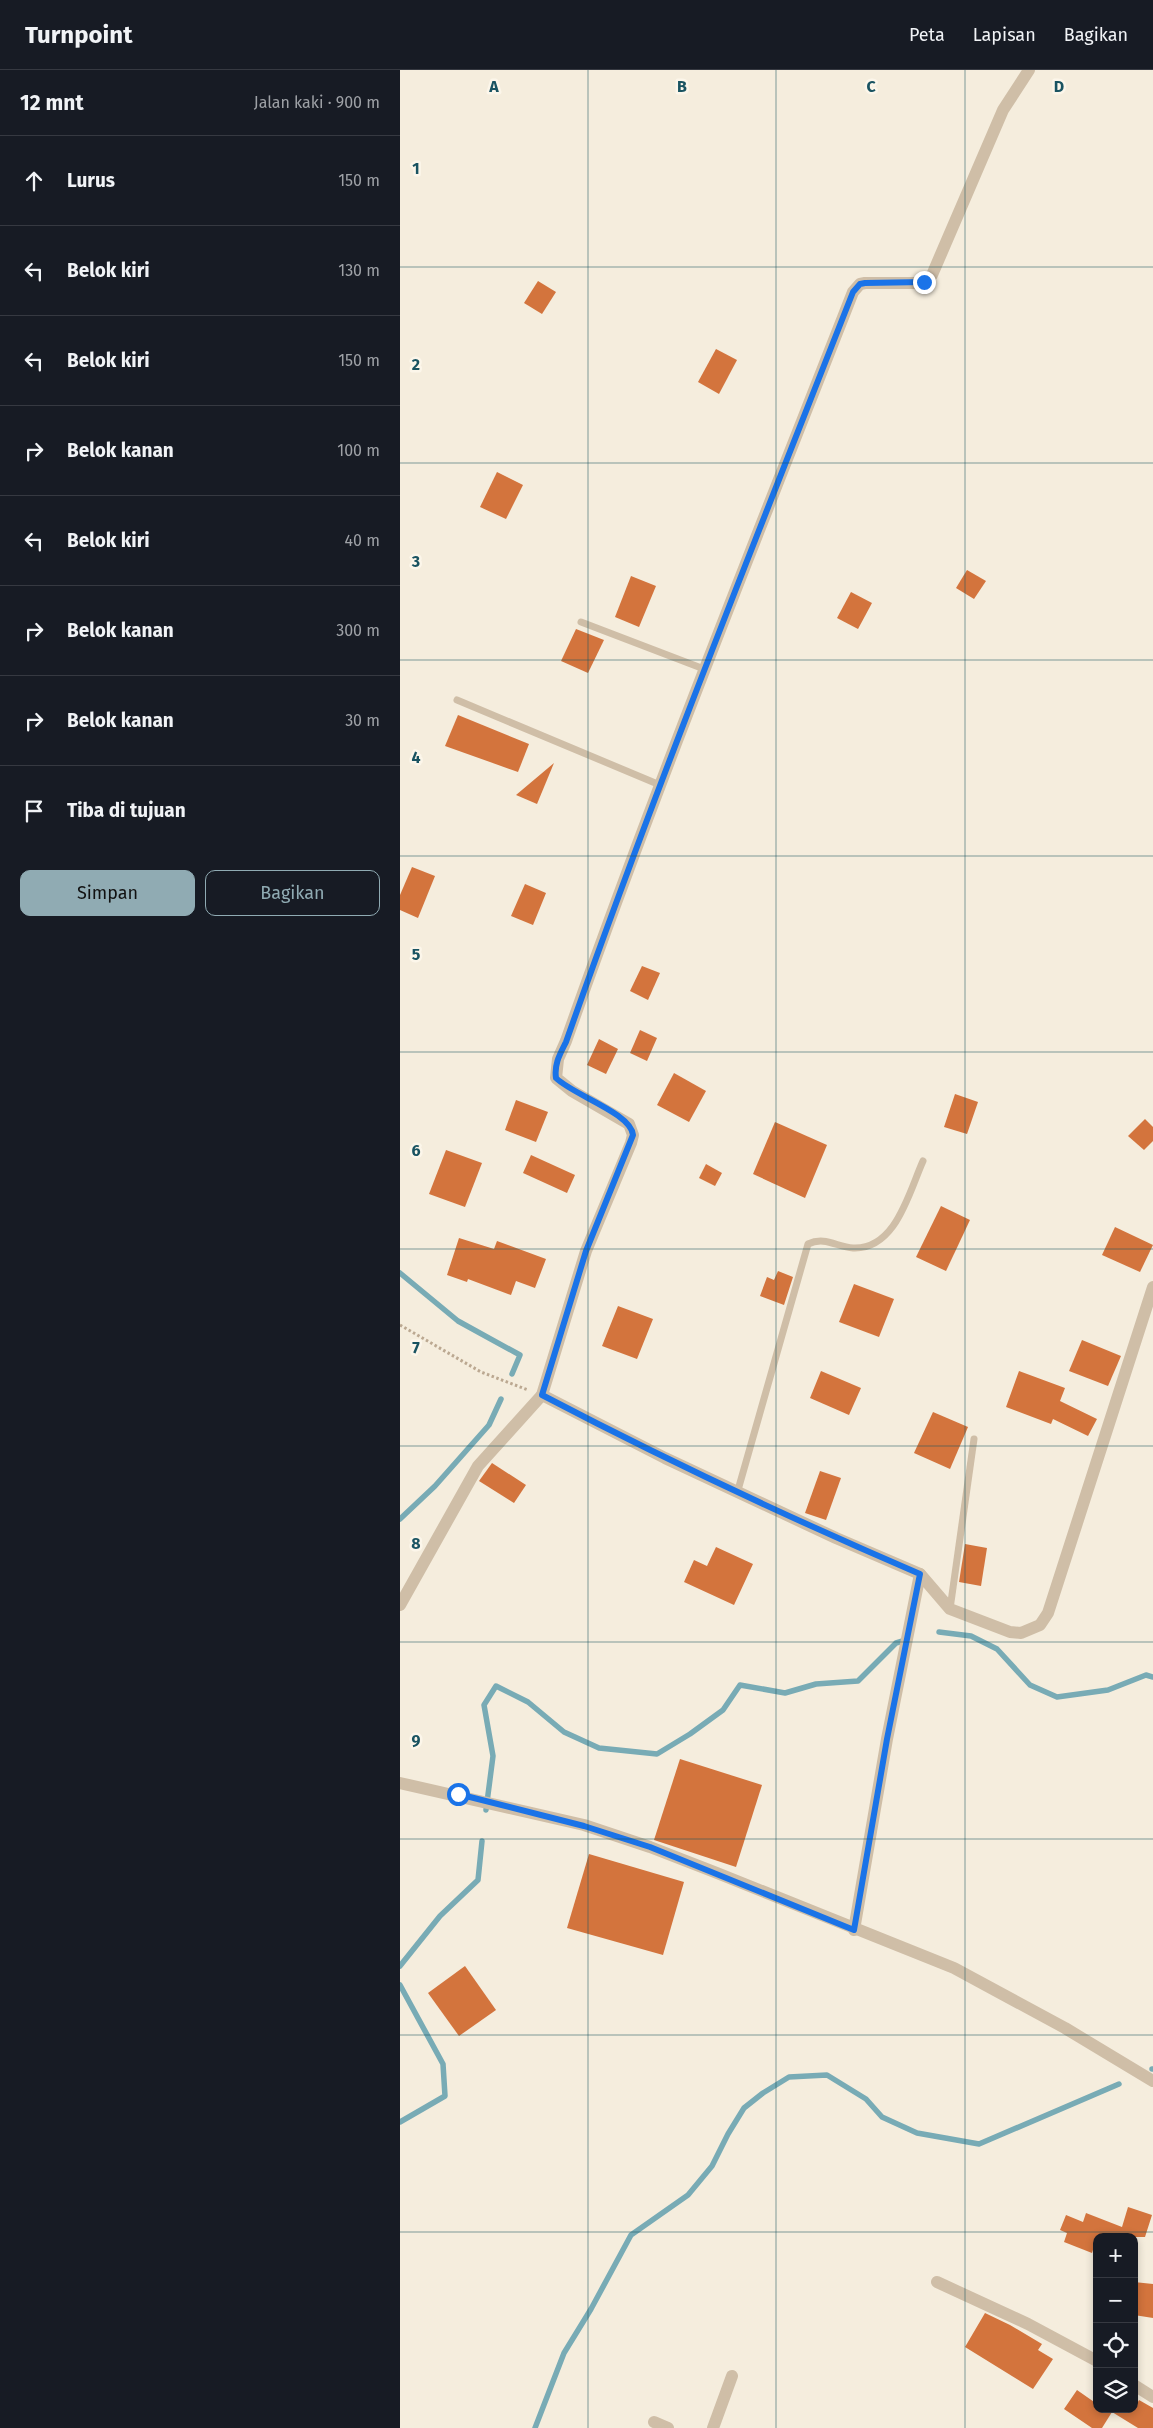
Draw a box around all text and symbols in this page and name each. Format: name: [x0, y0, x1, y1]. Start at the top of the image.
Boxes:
text: Turnpoint: [25, 21, 132, 49]
text: Peta: [909, 24, 945, 46]
text: Lapisan: [973, 24, 1036, 46]
text: Bagikan: [1064, 24, 1128, 46]
text: A: [488, 77, 499, 96]
text: B: [677, 77, 687, 96]
text: C: [866, 77, 876, 96]
text: D: [1054, 77, 1064, 96]
text: 12 mnt: [20, 90, 84, 116]
text: Jalan kaki · 900 m: [254, 93, 380, 112]
text: 1: [412, 159, 420, 178]
icon: ahead: [20, 167, 48, 195]
text: Lurus: [67, 169, 115, 192]
text: 150 m: [338, 171, 380, 190]
icon: left: [20, 257, 48, 285]
text: Belok kiri: [67, 259, 150, 282]
text: 130 m: [338, 261, 380, 280]
route end: [913, 271, 936, 294]
icon: left: [20, 347, 48, 375]
text: Belok kiri: [67, 349, 150, 372]
text: 150 m: [338, 351, 380, 370]
text: 2: [412, 355, 420, 374]
icon: right: [20, 437, 48, 465]
text: Belok kanan: [67, 439, 174, 462]
text: 100 m: [337, 441, 380, 460]
icon: left: [20, 527, 48, 555]
text: Belok kiri: [67, 529, 150, 552]
text: 40 m: [345, 531, 380, 550]
text: 3: [411, 552, 420, 571]
icon: right: [20, 617, 48, 645]
text: Belok kanan: [67, 619, 174, 642]
text: 300 m: [336, 621, 380, 640]
icon: right: [20, 707, 48, 735]
text: Belok kanan: [67, 709, 174, 732]
text: 30 m: [345, 711, 380, 730]
text: 4: [411, 748, 421, 767]
icon: arrive: [20, 797, 48, 825]
text: Tiba di tujuan: [67, 799, 186, 822]
button: Simpan: [20, 870, 195, 916]
button: Bagikan: [205, 870, 380, 916]
text: 5: [412, 945, 421, 964]
text: 6: [411, 1141, 421, 1160]
text: 7: [412, 1338, 420, 1357]
text: 8: [411, 1534, 421, 1553]
text: 9: [412, 1731, 421, 1750]
route start: [447, 1783, 470, 1806]
map controls: [1093, 2233, 1138, 2413]
button: +: [1093, 2233, 1138, 2278]
button: −: [1093, 2278, 1138, 2323]
button: locate: [1093, 2323, 1138, 2368]
button: layers: [1093, 2368, 1138, 2413]

